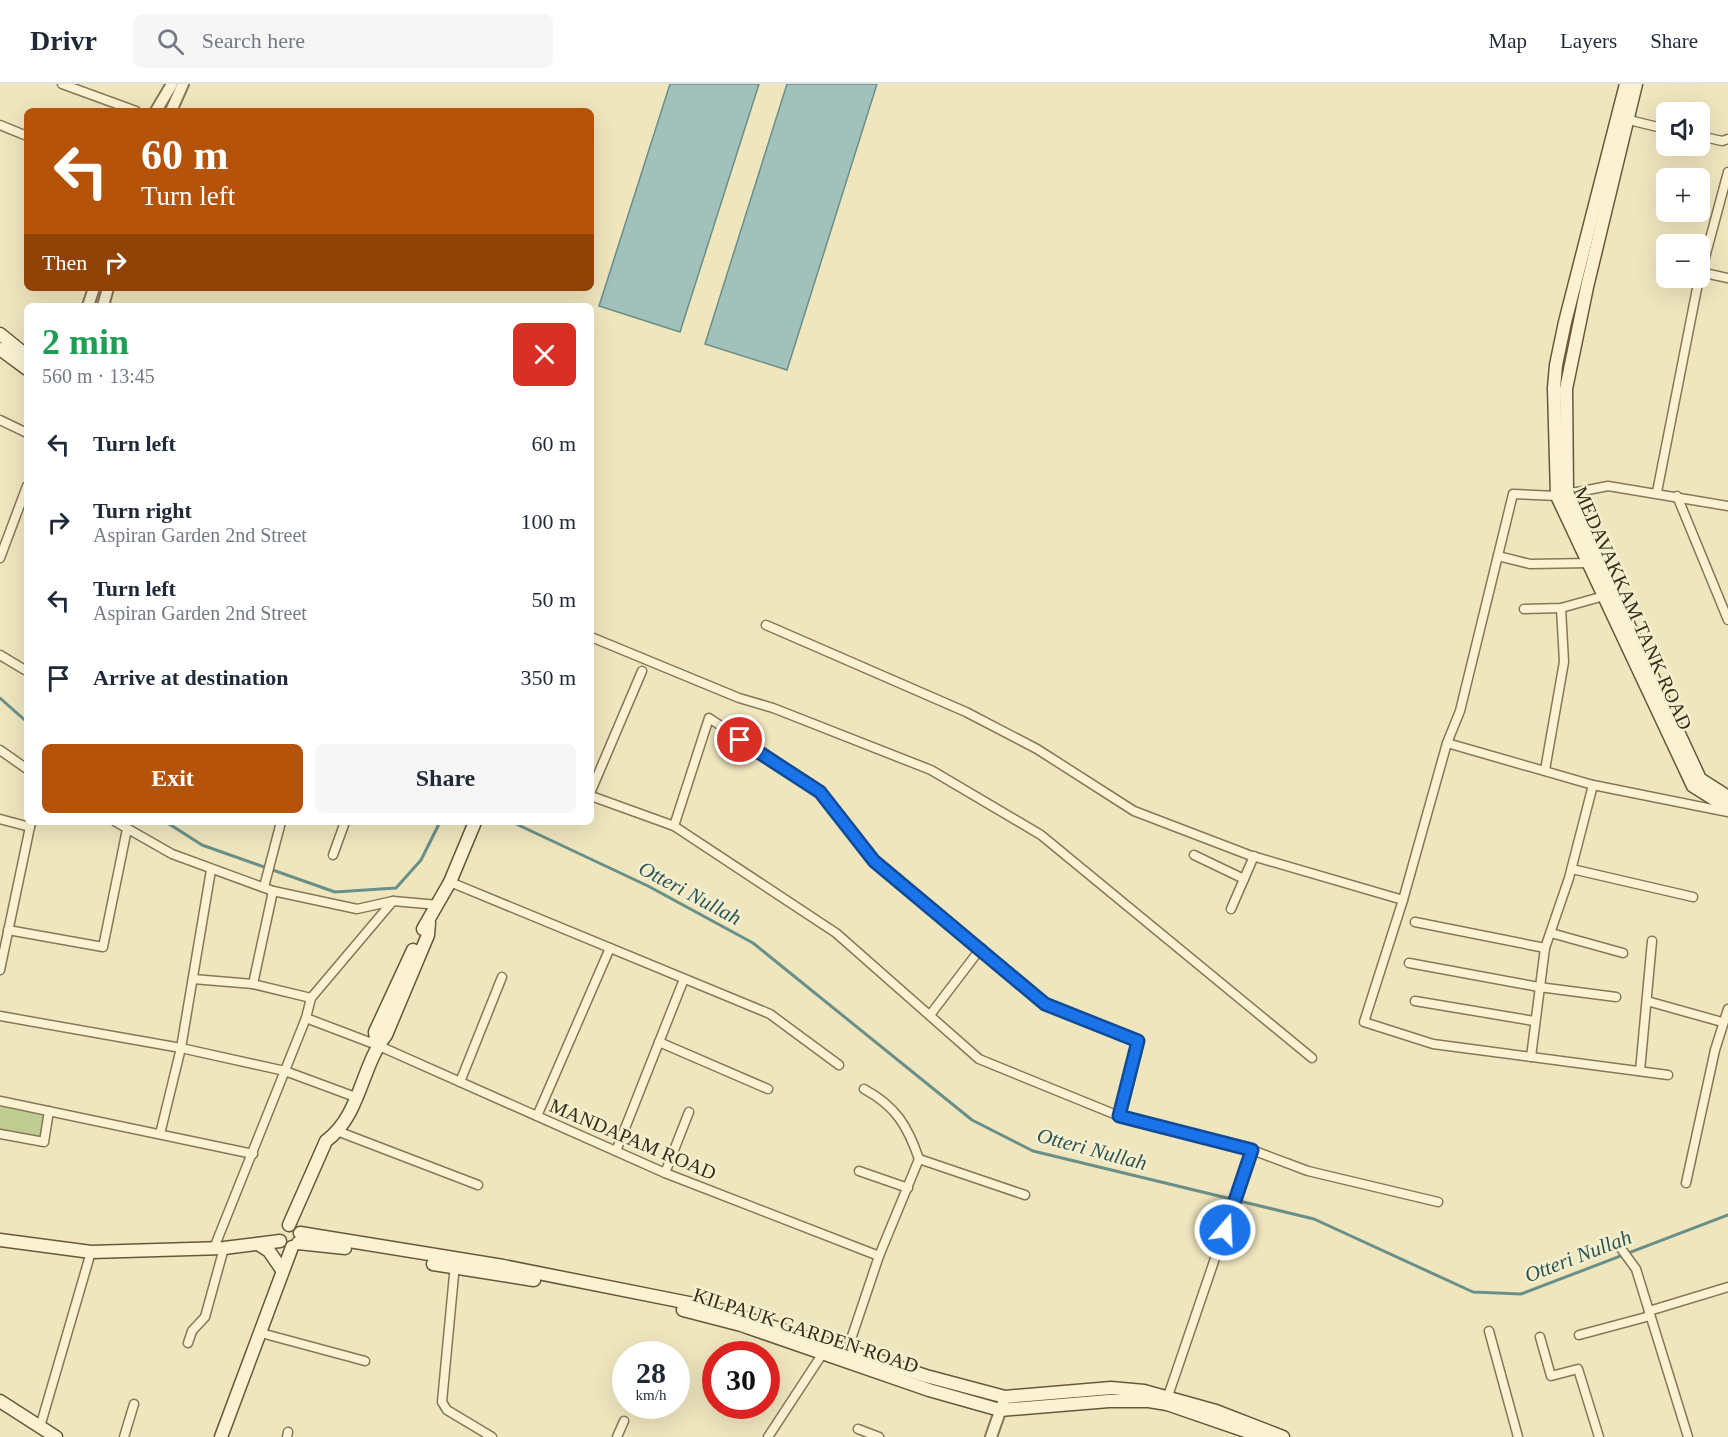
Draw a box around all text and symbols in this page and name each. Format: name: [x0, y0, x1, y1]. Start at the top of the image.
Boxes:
search box: [133, 14, 553, 68]
text: Drivr: [30, 25, 97, 56]
icon: search: [154, 25, 187, 58]
text: Search here: [202, 28, 305, 53]
text: Map: [1489, 29, 1527, 53]
text: Layers: [1560, 29, 1617, 53]
text: Share: [1650, 29, 1698, 53]
map controls: [1656, 102, 1710, 288]
button: sound: [1656, 102, 1710, 156]
icon: left: [42, 132, 120, 210]
text: 60 m: [141, 132, 229, 178]
button: +: [1656, 168, 1710, 222]
text: Turn left: [141, 181, 235, 211]
button: −: [1656, 234, 1710, 288]
icon: right: [99, 246, 132, 279]
text: Then: [42, 250, 87, 275]
text: 2 min: [42, 322, 129, 362]
button: close: [513, 323, 576, 386]
text: 560 m · 13:45: [42, 365, 155, 387]
icon: left: [42, 428, 75, 461]
text: Turn left: [93, 431, 176, 456]
text: 60 m: [531, 431, 576, 456]
street label: MEDAVAKKAM TANK ROAD: [1569, 483, 1697, 733]
text: Turn right: [93, 498, 192, 523]
icon: right: [42, 506, 75, 539]
text: 100 m: [520, 509, 576, 534]
text: Aspiran Garden 2nd Street: [93, 524, 307, 546]
text: Turn left: [93, 576, 176, 601]
icon: left: [42, 584, 75, 617]
text: 50 m: [531, 587, 576, 612]
text: Aspiran Garden 2nd Street: [93, 602, 307, 624]
icon: arrive: [42, 662, 75, 695]
text: Arrive at destination: [93, 665, 289, 690]
text: 350 m: [520, 665, 576, 690]
pin: [714, 714, 765, 765]
icon: arrive: [723, 723, 756, 756]
button: Exit: [42, 744, 303, 813]
button: Share: [315, 744, 576, 813]
water label: Otteri Nullah: [635, 856, 745, 930]
street label: MANDAPAM ROAD: [546, 1094, 720, 1184]
water label: Otteri Nullah: [1035, 1123, 1149, 1175]
position arrow: [1193, 1198, 1257, 1262]
water label: Otteri Nullah: [1521, 1225, 1635, 1287]
street label: KILPAUK GARDEN ROAD: [690, 1283, 922, 1377]
speed limit sign: 30: [702, 1341, 780, 1419]
text: 28: [636, 1356, 666, 1389]
text: km/h: [636, 1387, 666, 1403]

